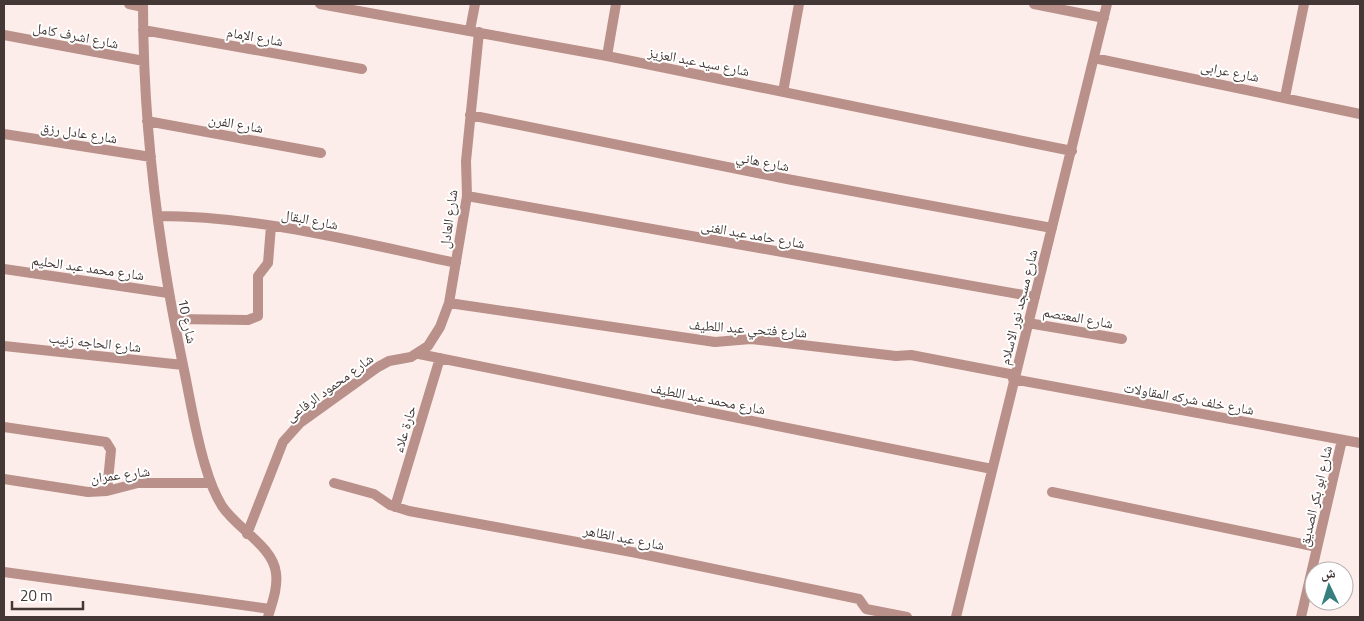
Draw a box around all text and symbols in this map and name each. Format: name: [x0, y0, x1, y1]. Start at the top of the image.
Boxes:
street label: شارع اشرف كامل: [31, 16, 121, 54]
street label: شارع الإمام: [225, 21, 285, 51]
street label: شارع سيد عبد العزيز: [646, 41, 751, 81]
street label: شارع عرابى: [1199, 55, 1261, 87]
street label: شارع الفرن: [207, 108, 265, 138]
street label: شارع عادل رزق: [39, 116, 119, 148]
street label: شارع هاني: [734, 146, 791, 178]
street label: شارع العادل: [433, 188, 463, 250]
street label: شارع البقال: [280, 203, 340, 235]
street label: شارع حامد عبد الغنى: [700, 215, 806, 253]
street label: شارع مسجد نور الاسلام: [993, 247, 1043, 367]
street label: شارع محمد عبد الحليم: [30, 249, 146, 285]
street label: شارع 10: [173, 297, 203, 345]
street label: شارع المعتصم: [1041, 301, 1115, 333]
street label: شارع فتحي عبد اللطيف: [688, 313, 808, 344]
street label: شارع الحاجه زنيب: [48, 327, 142, 357]
street label: شارع محمود الرفاعى: [280, 348, 378, 426]
street label: شارع خلف شركه المقاولات: [1122, 376, 1256, 420]
street label: شارع محمد عبد اللطيف: [649, 377, 767, 419]
street label: حارة علاء: [387, 403, 421, 455]
street label: شارع ابو بكر الصديق: [1293, 443, 1337, 549]
street label: شارع عمران: [89, 460, 151, 488]
street label: شارع عبد الظاهر: [581, 519, 666, 555]
north arrow: [1304, 561, 1354, 611]
text: ش: [1320, 562, 1336, 584]
scale bar: [12, 578, 84, 610]
text: 20 m: [20, 584, 53, 607]

